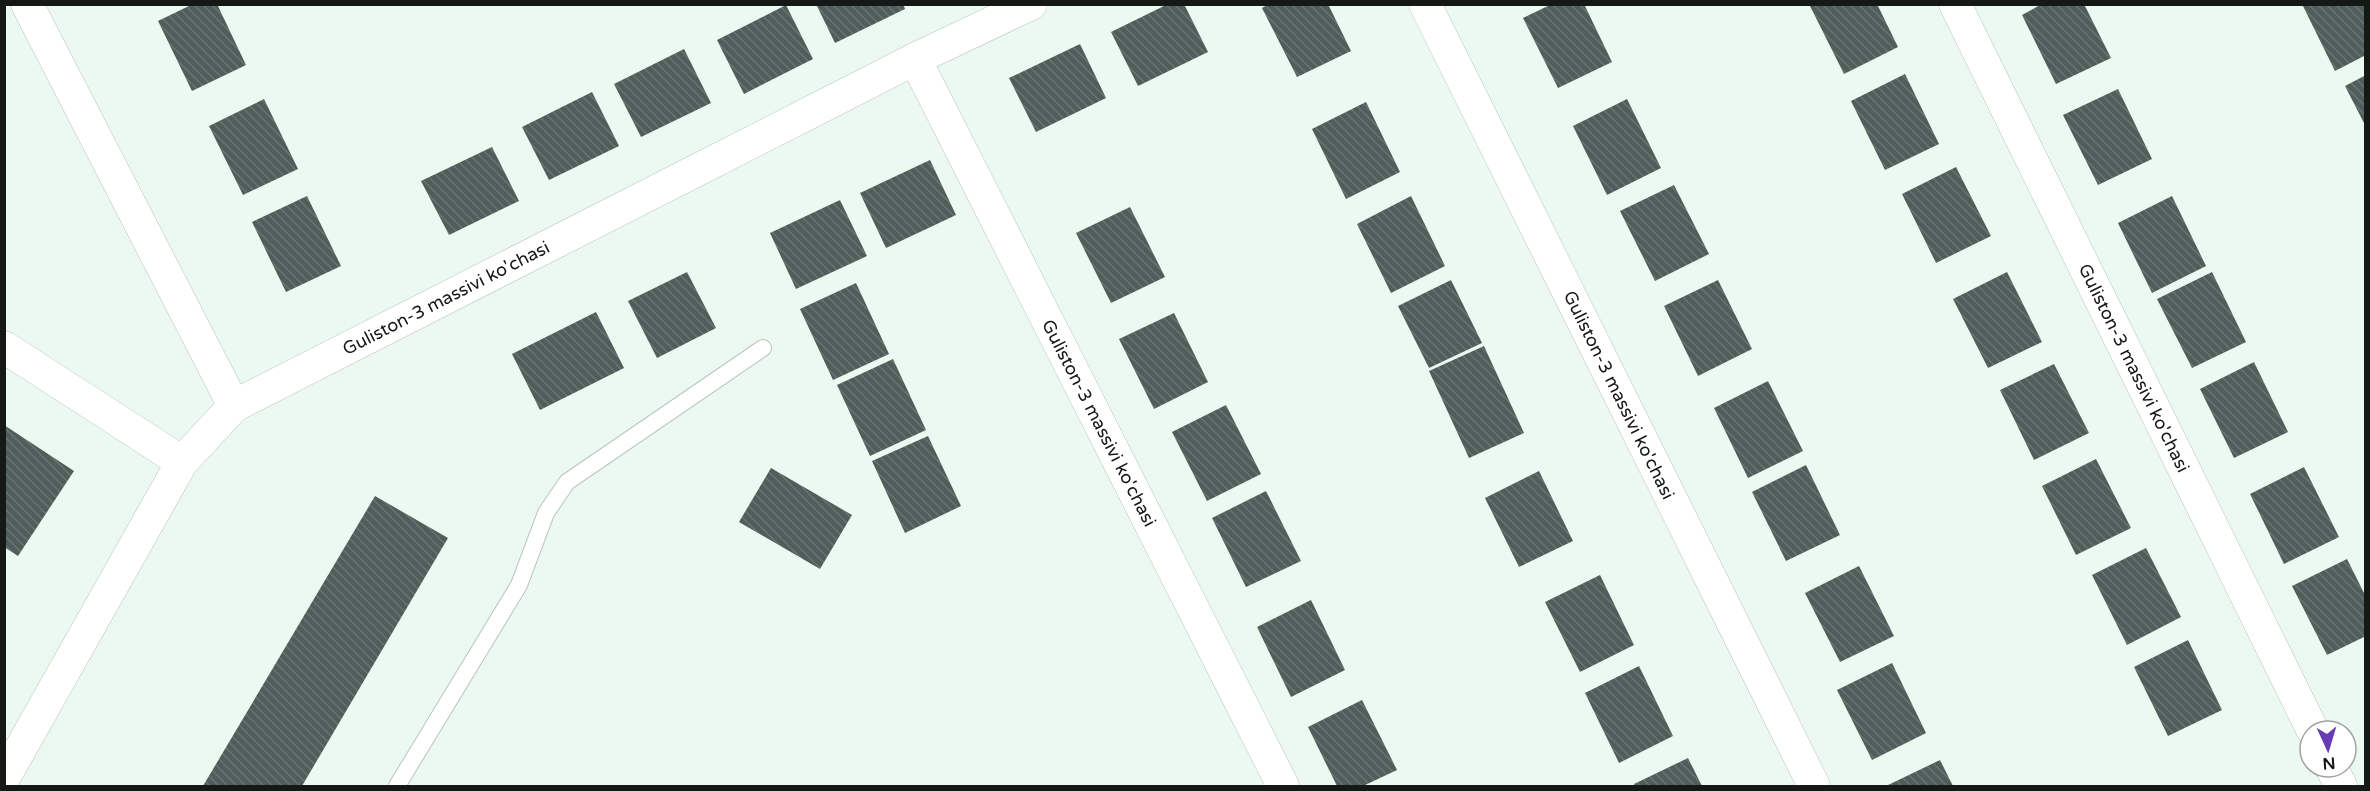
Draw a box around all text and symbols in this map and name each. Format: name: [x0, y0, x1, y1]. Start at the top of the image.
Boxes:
street label: Guliston-3 massivi ko'chasi: [339, 236, 553, 360]
street label: Guliston-3 massivi ko'chasi: [2074, 260, 2194, 476]
street label: Guliston-3 massivi ko'chasi: [1559, 287, 1679, 503]
street label: Guliston-3 massivi ko'chasi: [1037, 316, 1161, 530]
north arrow: [2298, 719, 2358, 779]
text: N: [2322, 753, 2336, 773]

